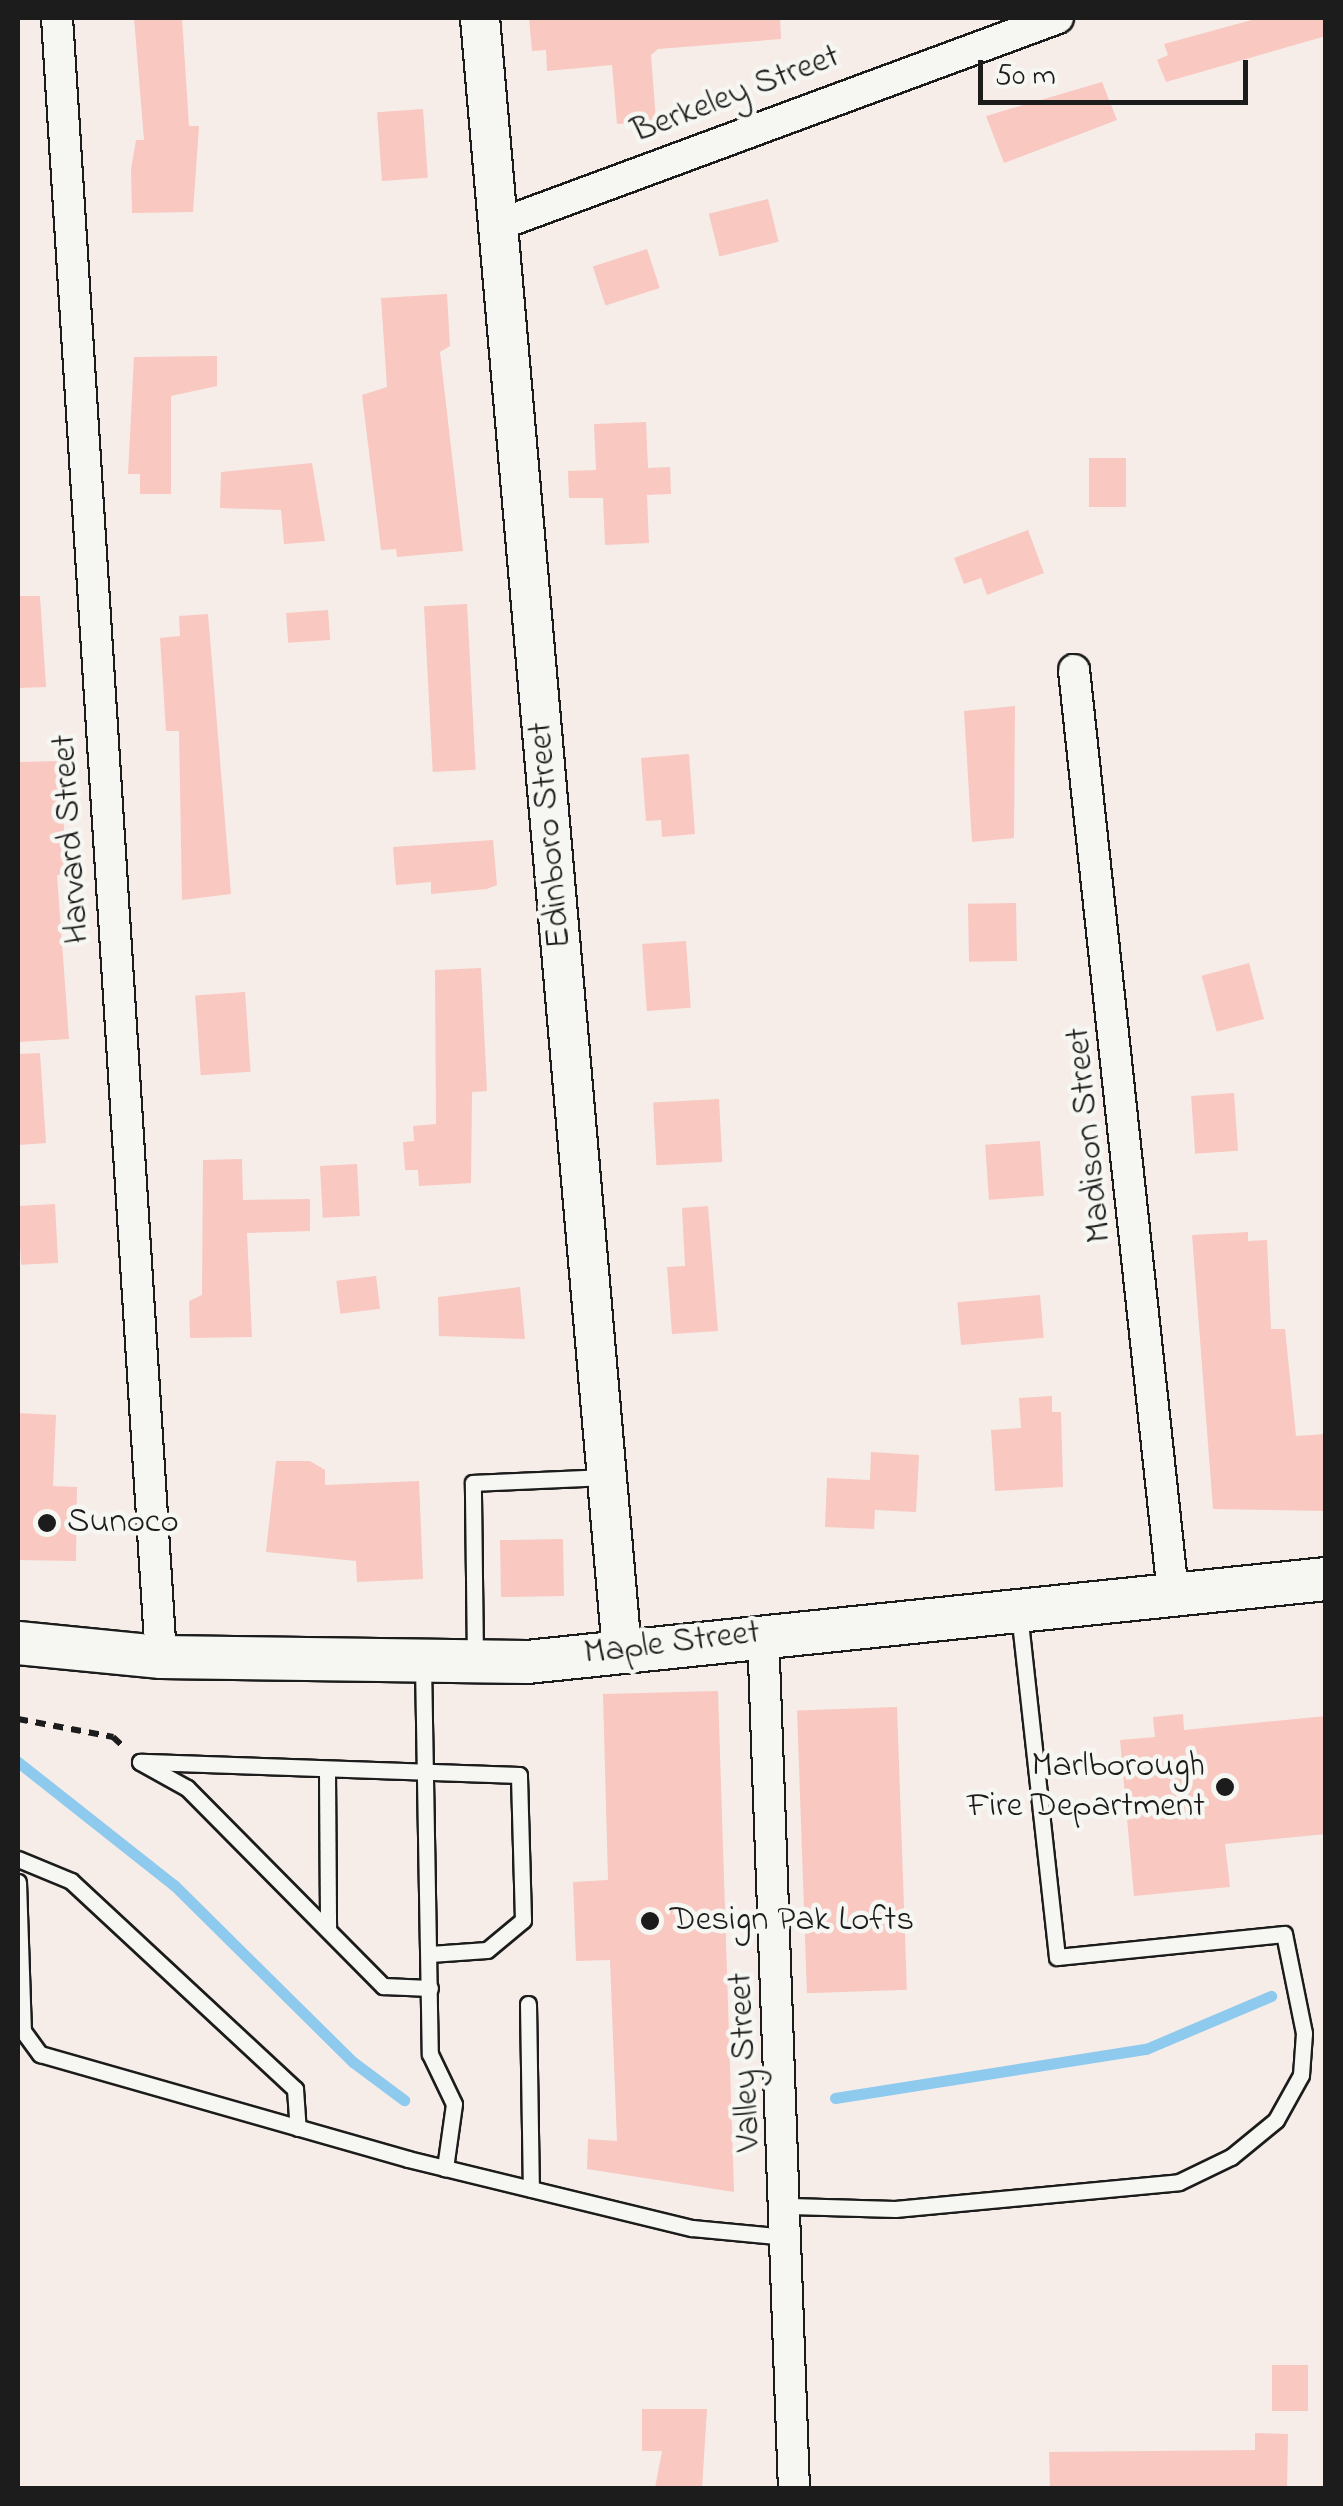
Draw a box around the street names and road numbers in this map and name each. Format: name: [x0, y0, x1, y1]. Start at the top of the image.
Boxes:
street label: Berkeley Street: [626, 36, 846, 154]
street label: Edinboro Street: [520, 720, 582, 950]
street label: Harvard Street: [44, 733, 100, 945]
street label: Madison Street: [1058, 1025, 1122, 1245]
street label: Maple Street: [582, 1612, 762, 1676]
street label: Valley Street: [720, 1971, 772, 2153]

